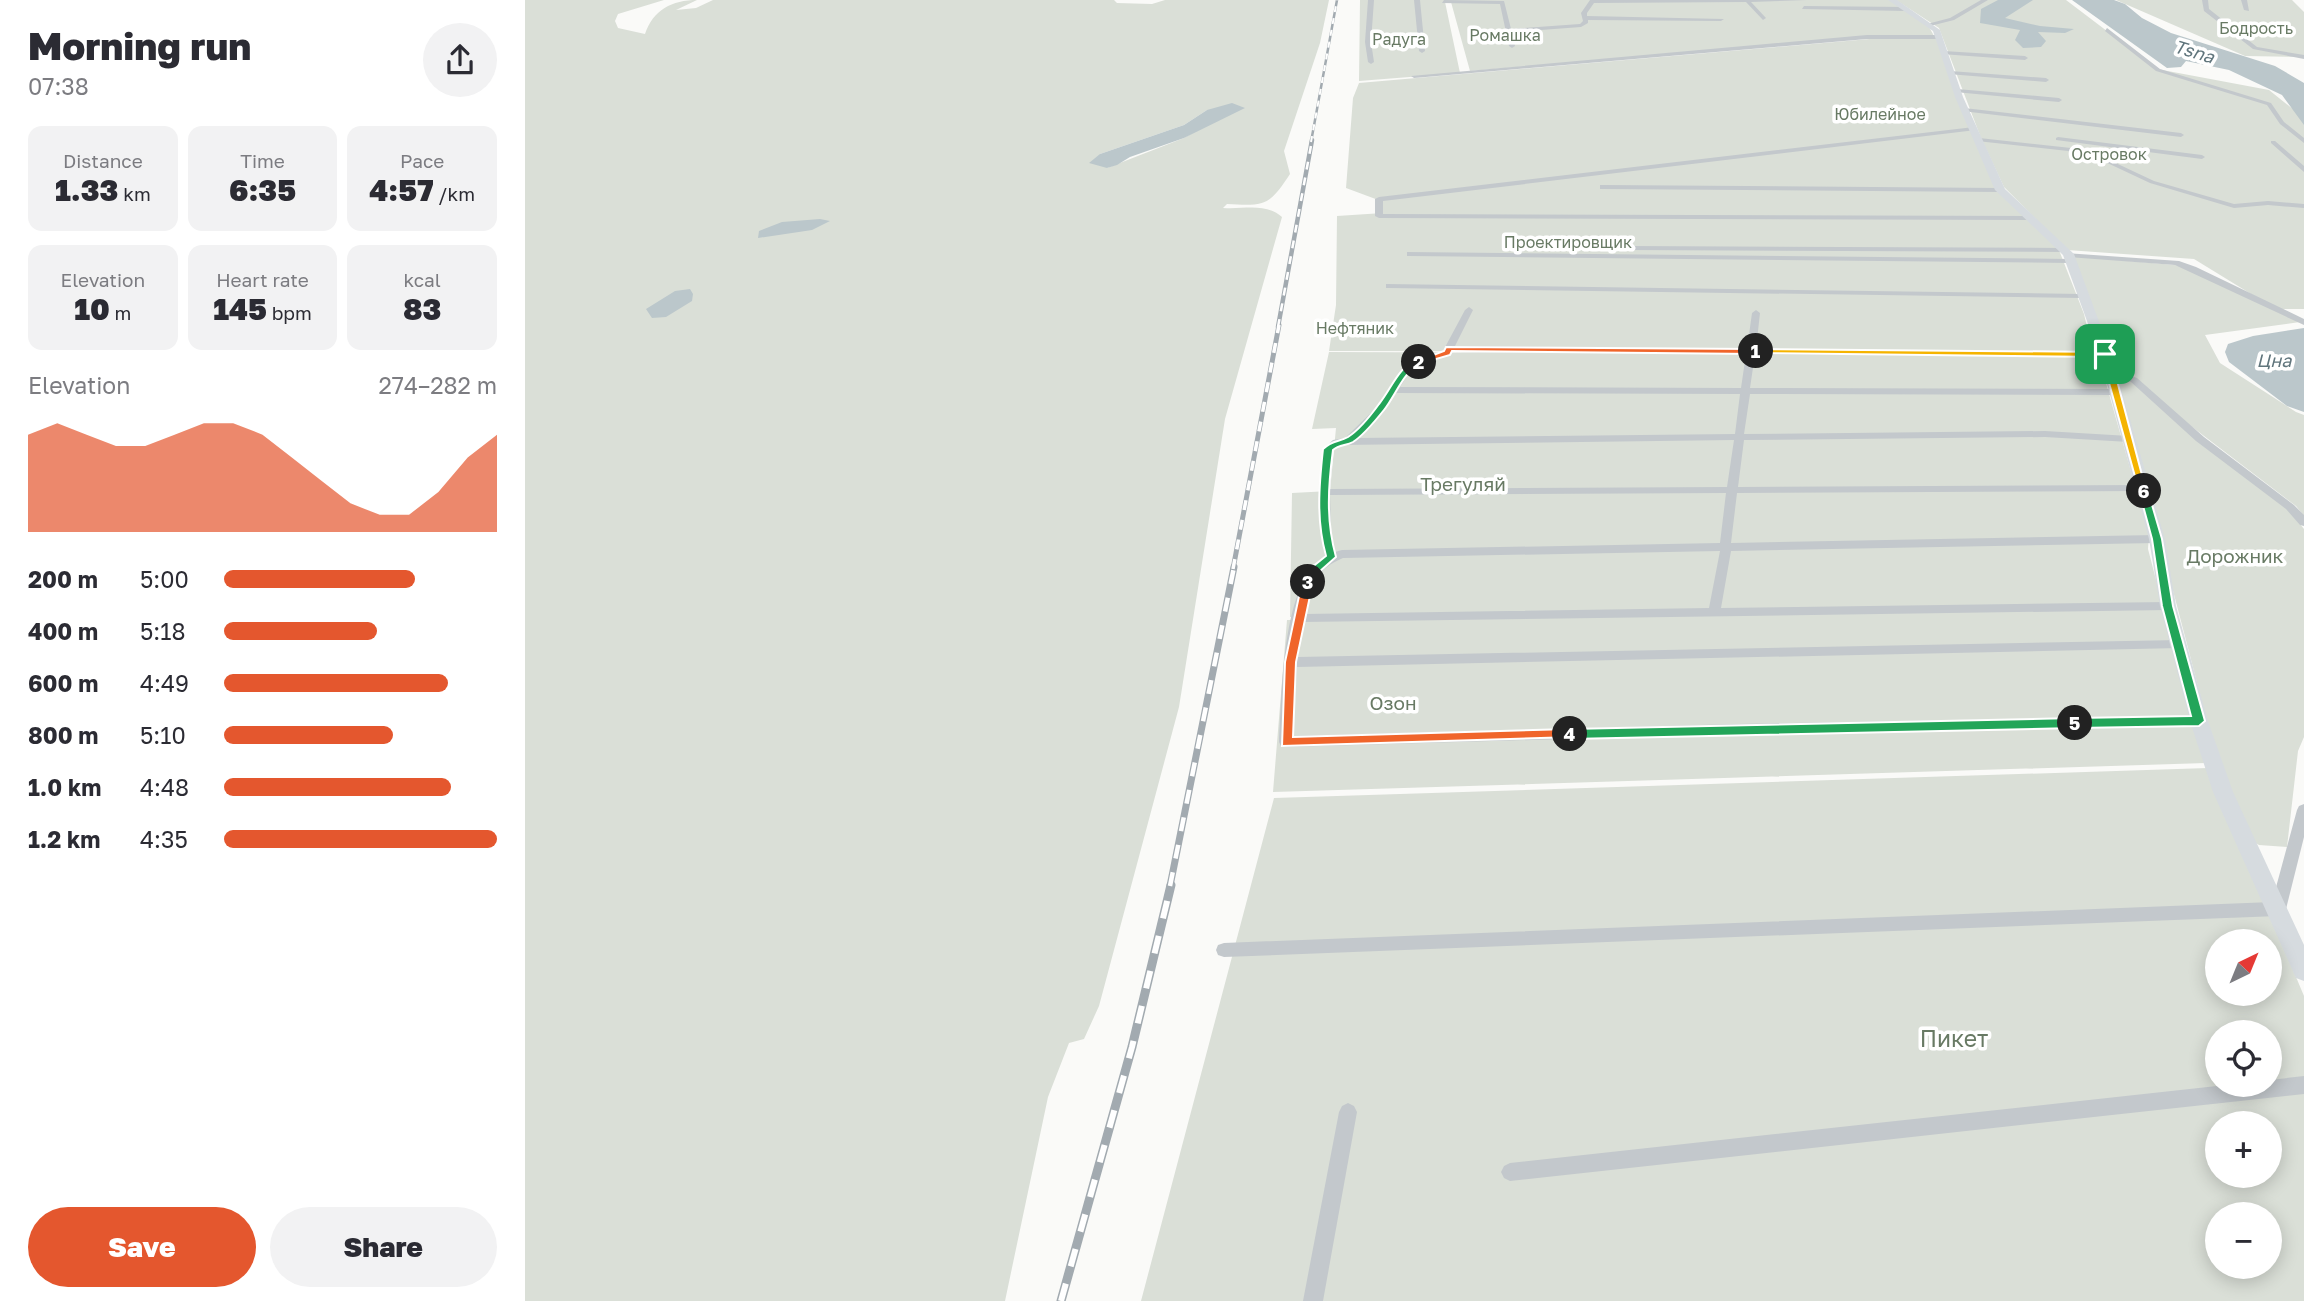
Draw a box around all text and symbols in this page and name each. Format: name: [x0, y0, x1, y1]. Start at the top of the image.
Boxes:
park label: Бодрость: [2219, 18, 2293, 38]
text: Morning run: [28, 23, 251, 68]
button: share: [423, 23, 497, 97]
park label: Ромашка: [1469, 25, 1541, 45]
park label: Радуга: [1372, 29, 1426, 49]
water label: Tsna: [2172, 35, 2218, 68]
text: 07:38: [28, 72, 89, 100]
park label: Юбилейное: [1834, 104, 1926, 124]
park label: Островок: [2071, 144, 2147, 164]
text: Distance: [63, 149, 143, 172]
text: Time: [240, 149, 285, 172]
text: Pace: [400, 149, 444, 172]
text: 1.33: [55, 172, 118, 208]
text: 6:35: [229, 172, 296, 208]
text: 4:57: [369, 172, 434, 208]
text: km: [118, 182, 151, 205]
text: /km: [434, 182, 475, 205]
park label: Проектировщик: [1504, 232, 1632, 252]
text: Elevation: [61, 268, 145, 291]
text: Heart rate: [216, 268, 309, 291]
text: kcal: [403, 268, 441, 291]
text: 10: [74, 291, 110, 327]
text: 145: [213, 291, 267, 327]
text: 83: [403, 291, 441, 327]
text: m: [110, 301, 131, 324]
text: bpm: [267, 301, 312, 324]
park label: Нефтяник: [1316, 318, 1394, 338]
pin: [2075, 324, 2135, 384]
pin: 1: [1739, 334, 1773, 368]
icon: arrive: [2086, 335, 2124, 373]
text: 1: [1751, 339, 1760, 362]
pin: 2: [1401, 344, 1437, 380]
water label: Цна: [2257, 349, 2292, 371]
text: 2: [1413, 350, 1424, 373]
text: Elevation: [28, 371, 130, 399]
text: 274–282 m: [378, 371, 497, 399]
park label: Трегуляй: [1420, 472, 1506, 495]
pin: 6: [2127, 474, 2161, 508]
text: 6: [2137, 479, 2150, 502]
park label: Дорожник: [2186, 544, 2284, 567]
pin: 3: [1291, 564, 1325, 600]
text: 200 m: [28, 565, 98, 593]
text: 5:00: [140, 565, 189, 593]
text: 3: [1302, 570, 1313, 593]
text: 400 m: [28, 617, 98, 645]
text: 5:18: [140, 617, 185, 645]
text: 600 m: [28, 669, 98, 697]
text: 4:49: [140, 669, 189, 697]
park label: Озон: [1369, 691, 1417, 714]
pin: 5: [2057, 706, 2093, 740]
text: 5: [2069, 711, 2080, 734]
pin: 4: [1553, 716, 1587, 752]
text: 800 m: [28, 721, 99, 749]
text: 5:10: [140, 721, 186, 749]
text: 4: [1564, 722, 1575, 745]
text: 1.0 km: [28, 773, 101, 801]
text: 4:48: [140, 773, 189, 801]
text: 1.2 km: [28, 825, 100, 853]
text: 4:35: [140, 825, 188, 853]
north arrow: [2205, 929, 2282, 1006]
map controls: [2205, 929, 2282, 1279]
button: locate: [2205, 1020, 2282, 1097]
park label: Пикет: [1920, 1024, 1988, 1052]
button: +: [2205, 1111, 2282, 1188]
button: −: [2205, 1202, 2282, 1279]
button: Save: [28, 1207, 256, 1287]
button: Share: [270, 1207, 497, 1287]

